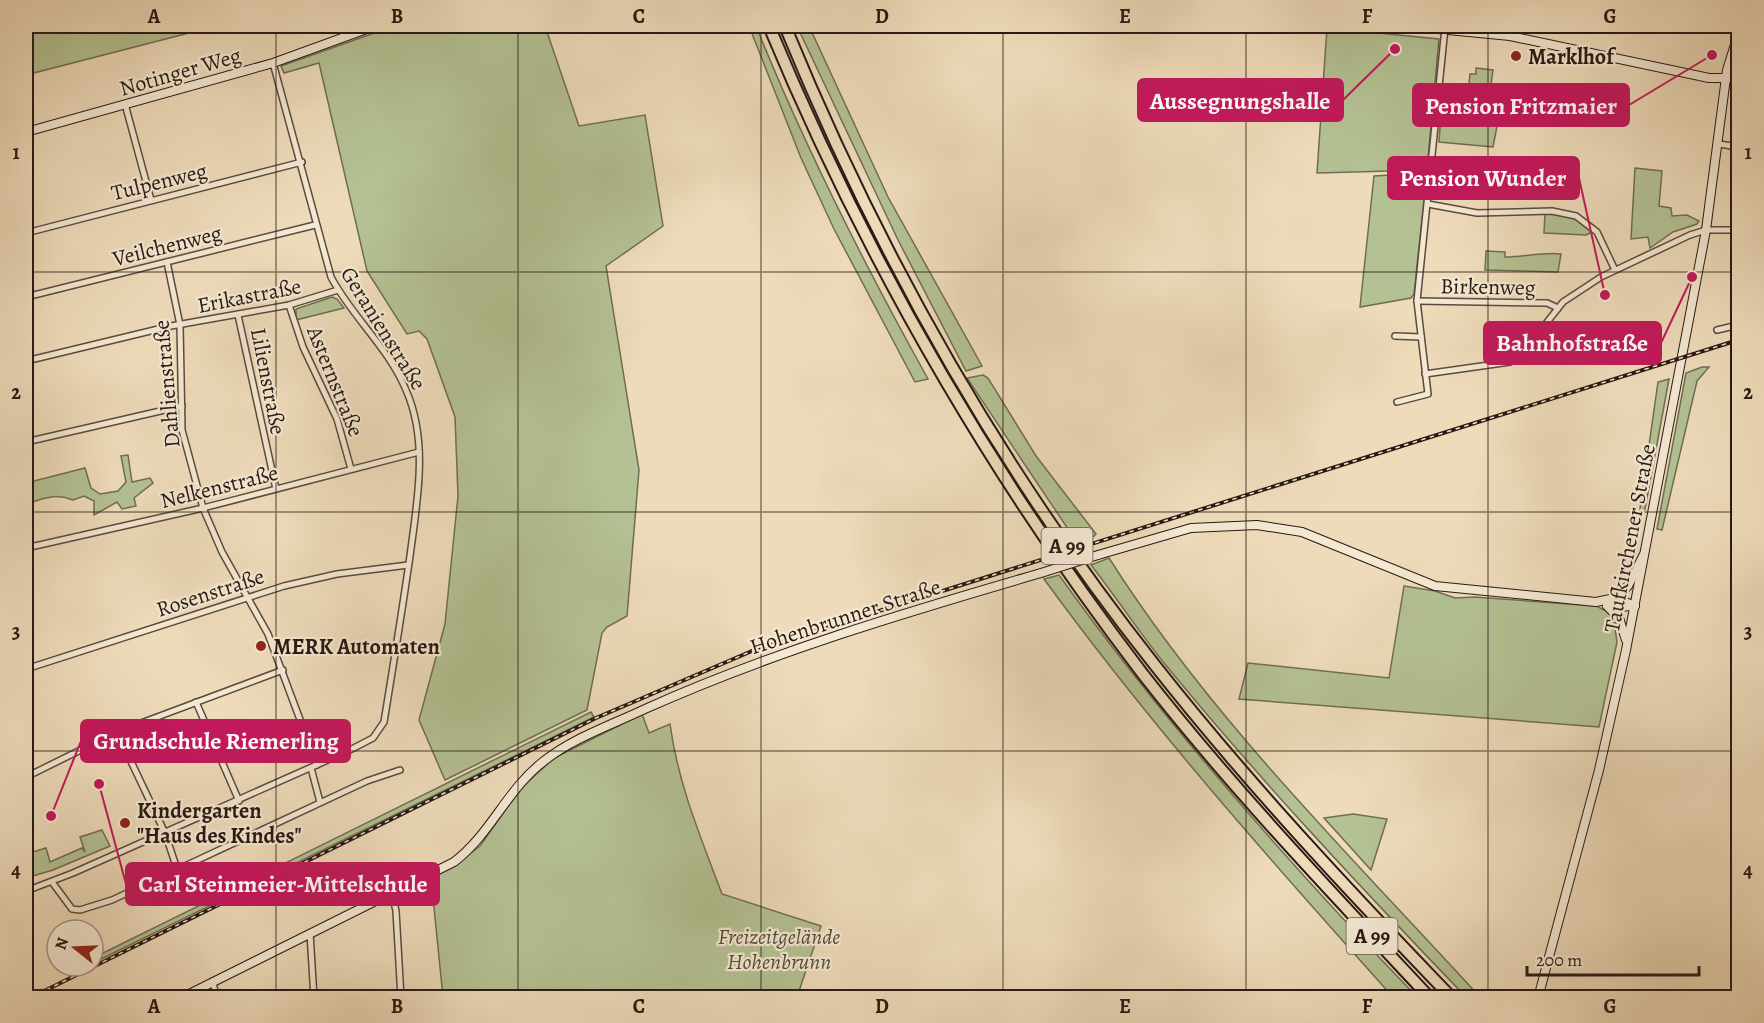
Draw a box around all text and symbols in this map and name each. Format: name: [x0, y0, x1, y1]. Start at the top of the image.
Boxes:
text: A: [147, 3, 161, 30]
text: B: [391, 3, 403, 30]
text: C: [633, 3, 645, 30]
text: D: [875, 3, 889, 30]
text: E: [1119, 3, 1131, 30]
text: F: [1362, 3, 1373, 30]
text: G: [1603, 3, 1617, 30]
street label: Notinger Weg: [116, 40, 245, 104]
place label: Marklhof: [1528, 42, 1617, 72]
marker: Marklhof: [1509, 49, 1523, 63]
callout: Aussegnungshalle: [1138, 79, 1343, 121]
callout: Pension Fritzmaier: [1413, 84, 1629, 126]
text: Aussegnungshalle: [1149, 85, 1330, 117]
text: Pension Fritzmaier: [1425, 90, 1617, 122]
text: 1: [12, 139, 20, 166]
text: 1: [1744, 139, 1752, 166]
street label: Tulpenweg: [108, 156, 210, 208]
callout: Pension Wunder: [1388, 157, 1579, 199]
text: Pension Wunder: [1400, 162, 1567, 194]
street label: Veilchenweg: [109, 218, 225, 274]
street label: Geranienstraße: [333, 261, 433, 396]
street label: Erikastraße: [195, 271, 304, 321]
street label: Birkenweg: [1440, 271, 1536, 303]
street label: Dahlienstraße: [146, 319, 188, 449]
street label: Asternstraße: [299, 321, 371, 441]
callout: Bahnhofstraße: [1484, 322, 1661, 364]
street label: Lilienstraße: [243, 325, 293, 437]
text: Bahnhofstraße: [1496, 327, 1648, 359]
text: 2: [11, 379, 21, 406]
text: 2: [1743, 379, 1753, 406]
street label: Taufkirchener Straße: [1597, 441, 1663, 635]
street label: Nelkenstraße: [157, 458, 281, 516]
road number: A 99: [1042, 528, 1092, 564]
street label: Rosenstraße: [152, 561, 268, 625]
street label: Hohenbrunner Straße: [746, 572, 945, 662]
text: 3: [12, 618, 20, 645]
text: 3: [1744, 618, 1752, 645]
place label: MERK Automaten: [273, 632, 440, 662]
marker: MERK Automaten: [254, 639, 268, 653]
callout: Grundschule Riemerling: [81, 720, 350, 762]
text: Grundschule Riemerling: [93, 725, 340, 757]
place label: Kindergarten "Haus des Kindes": [137, 796, 302, 851]
marker: Kindergarten "Haus des Kindes": [118, 816, 132, 830]
text: 4: [11, 857, 21, 884]
text: 4: [1743, 857, 1753, 884]
callout: Carl Steinmeier-Mittelschule: [126, 863, 439, 905]
text: Carl Steinmeier-Mittelschule: [138, 868, 428, 900]
north arrow: [45, 918, 105, 978]
road number: A 99: [1346, 918, 1398, 954]
park label: Freizeitgelände Hohenbrunn: [718, 922, 840, 977]
text: N: [49, 934, 74, 953]
scale bar: [1527, 939, 1700, 977]
text: 200 m: [1536, 948, 1582, 972]
text: A: [147, 993, 161, 1020]
text: B: [391, 993, 403, 1020]
text: C: [633, 993, 645, 1020]
text: D: [875, 993, 889, 1020]
text: E: [1119, 993, 1131, 1020]
text: F: [1362, 993, 1373, 1020]
text: G: [1603, 993, 1617, 1020]

